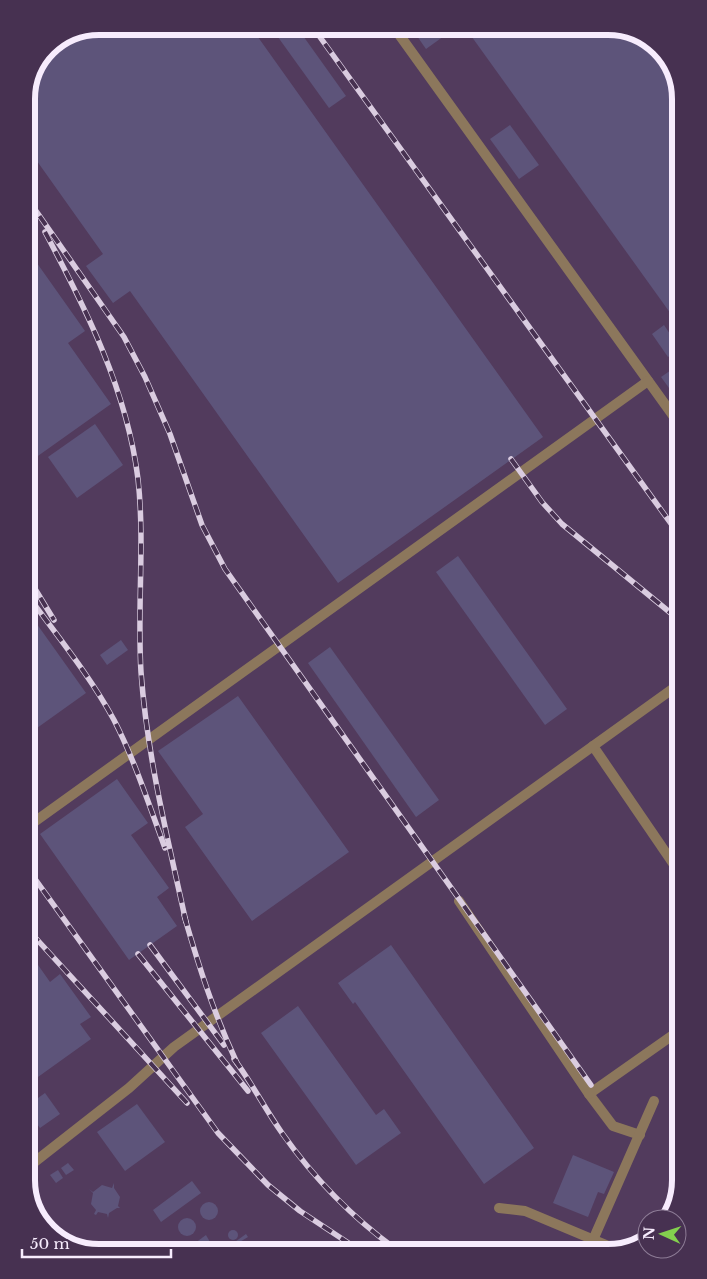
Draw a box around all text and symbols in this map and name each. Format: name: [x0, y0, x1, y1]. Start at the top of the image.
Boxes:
north arrow: [637, 1209, 687, 1259]
scale bar: [22, 1226, 171, 1258]
text: N: [640, 1226, 658, 1240]
text: 50 m: [30, 1234, 70, 1253]

